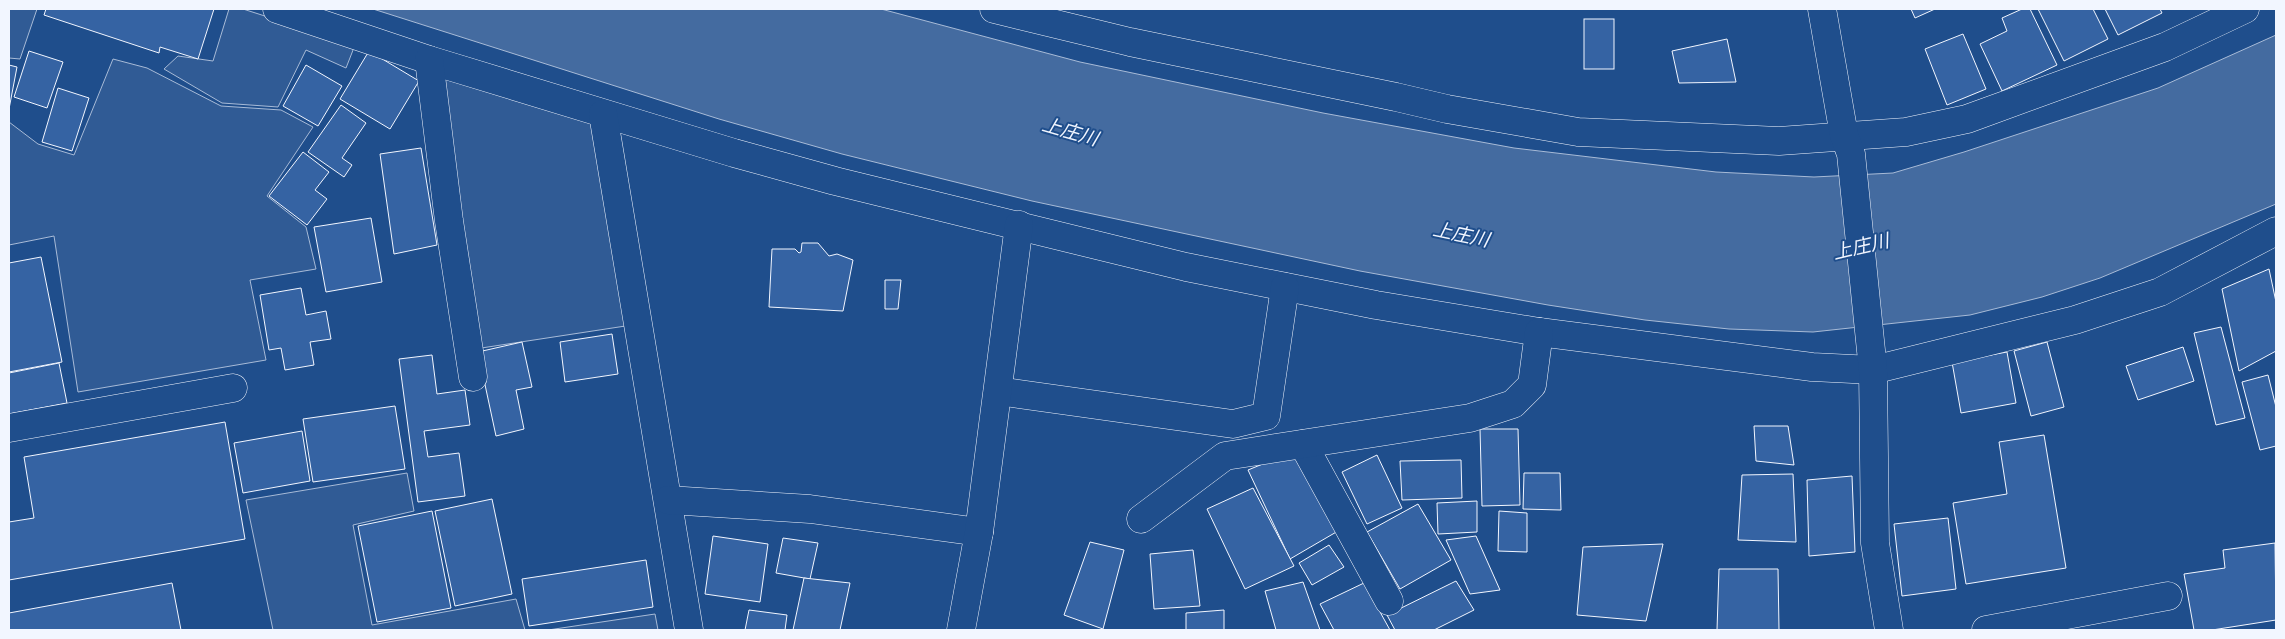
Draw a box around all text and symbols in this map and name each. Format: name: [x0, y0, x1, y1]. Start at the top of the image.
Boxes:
water label: 上庄川: [1040, 114, 1102, 151]
water label: 上庄川: [1431, 218, 1493, 252]
water label: 上庄川: [1831, 229, 1893, 264]

